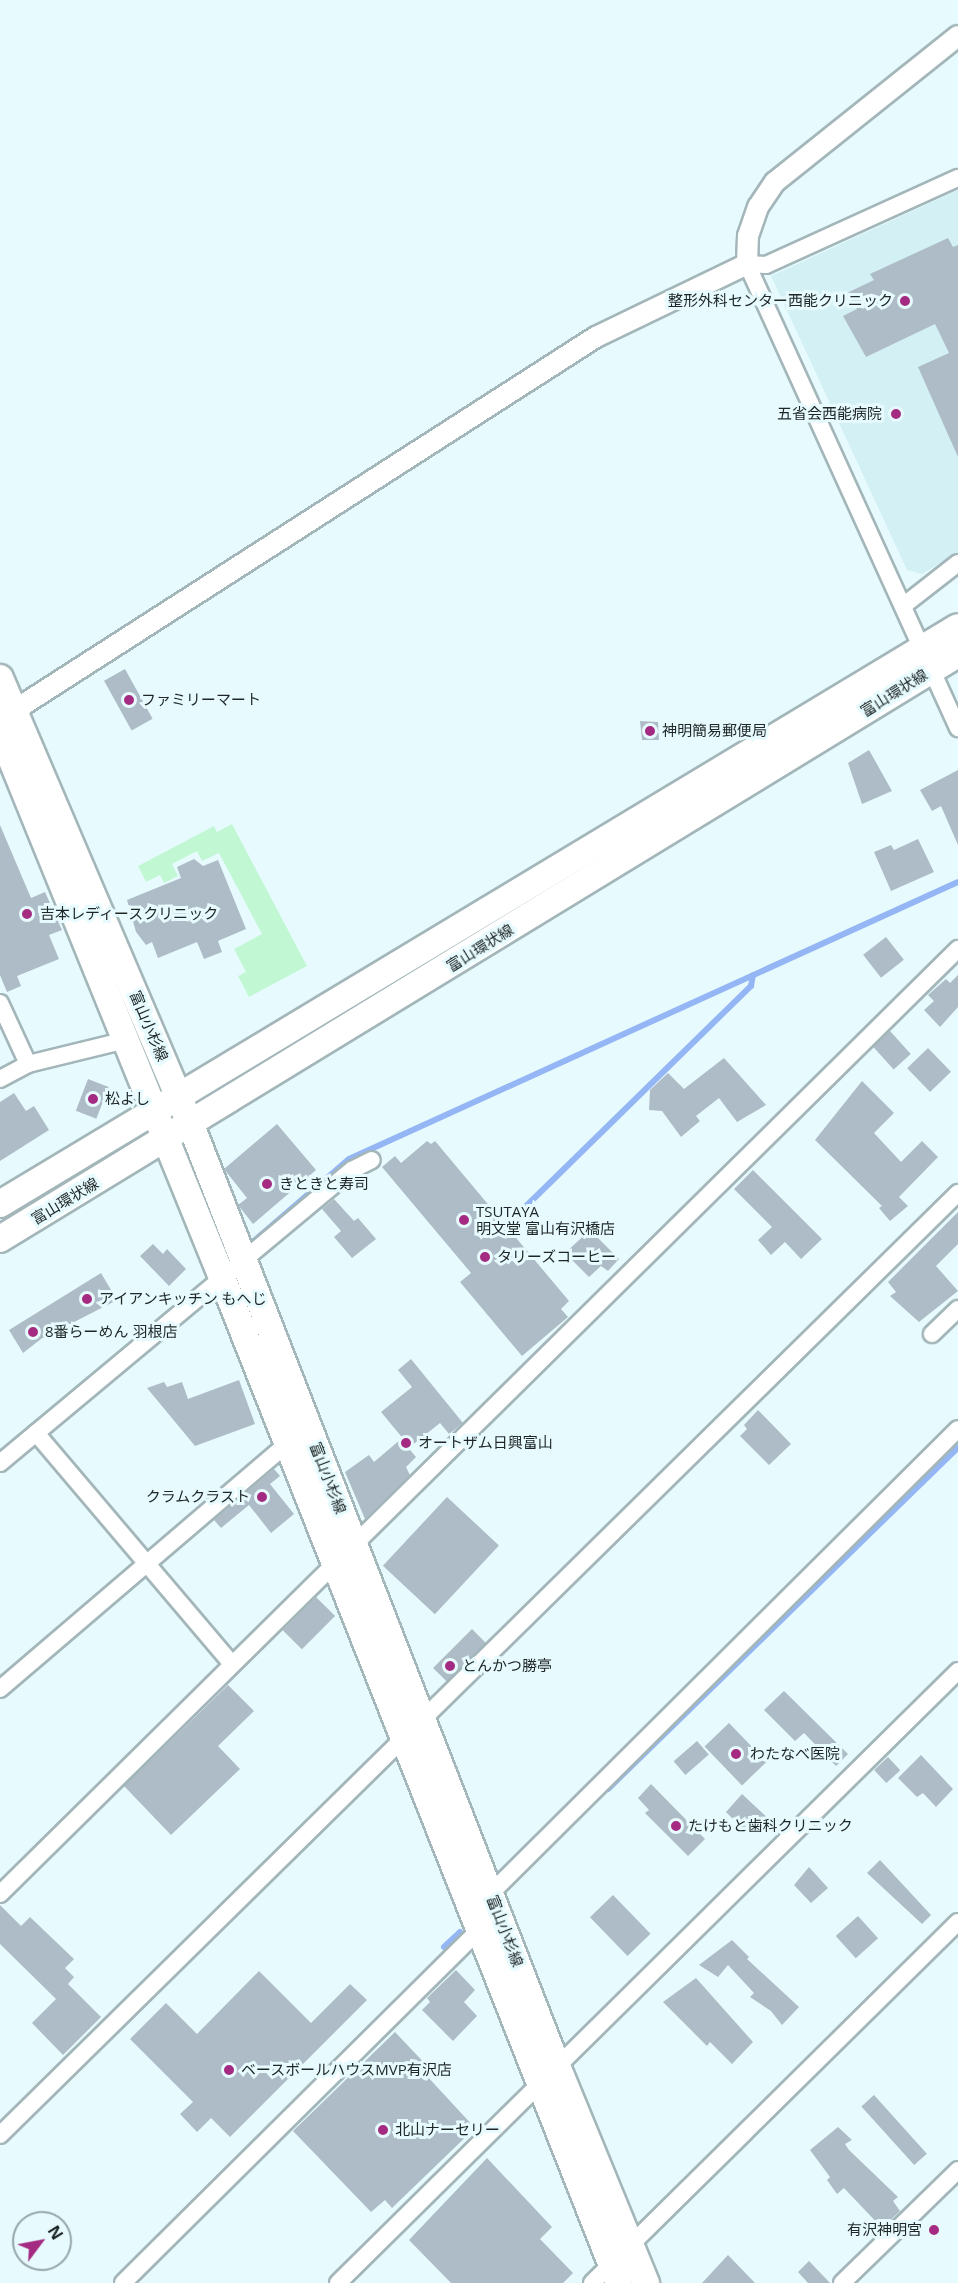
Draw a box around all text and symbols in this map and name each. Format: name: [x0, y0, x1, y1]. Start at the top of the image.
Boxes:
place label: 整形外科センター西能クリニック: [668, 292, 893, 310]
marker: 整形外科センター西能クリニック: [898, 294, 912, 308]
place label: 五省会西能病院: [777, 405, 882, 423]
marker: 五省会西能病院: [887, 405, 905, 423]
street label: 富山環状線: [857, 665, 931, 721]
place label: ファミリーマート: [141, 691, 261, 709]
marker: ファミリーマート: [122, 693, 136, 707]
place label: 神明簡易郵便局: [662, 722, 767, 740]
marker: 神明簡易郵便局: [643, 724, 657, 738]
marker: 吉本レディースクリニック: [18, 905, 36, 923]
place label: 吉本レディースクリニック: [40, 905, 220, 923]
street label: 富山環状線: [443, 920, 517, 976]
street label: 富山小杉線: [126, 988, 172, 1064]
place label: 松よし: [105, 1090, 150, 1108]
marker: 松よし: [86, 1092, 100, 1106]
street label: 富山環状線: [28, 1174, 102, 1228]
place label: きときと寿司: [279, 1175, 369, 1193]
marker: きときと寿司: [260, 1177, 274, 1191]
place label: TSUTAYA 明文堂 富山有沢橋店: [476, 1202, 615, 1237]
marker: TSUTAYA 明文堂 富山有沢橋店: [457, 1213, 471, 1227]
place label: タリーズコーヒー: [497, 1248, 617, 1266]
marker: タリーズコーヒー: [478, 1250, 492, 1264]
place label: アイアンキッチン もへじ: [99, 1290, 268, 1308]
marker: アイアンキッチン もへじ: [80, 1292, 94, 1306]
place label: 8番らーめん 羽根店: [45, 1323, 177, 1341]
marker: 8番らーめん 羽根店: [26, 1325, 40, 1339]
place label: オートザム日興富山: [418, 1434, 553, 1452]
marker: オートザム日興富山: [399, 1436, 413, 1450]
street label: 富山小杉線: [306, 1440, 350, 1516]
place label: クラムクラスト: [145, 1488, 250, 1506]
marker: クラムクラスト: [255, 1490, 269, 1504]
place label: とんかつ勝亭: [462, 1657, 552, 1675]
marker: とんかつ勝亭: [443, 1659, 457, 1673]
marker: わたなべ医院: [727, 1745, 745, 1763]
place label: わたなべ医院: [750, 1745, 840, 1763]
place label: たけもと歯科クリニック: [688, 1817, 853, 1835]
marker: たけもと歯科クリニック: [669, 1819, 683, 1833]
street label: 富山小杉線: [483, 1893, 527, 1969]
place label: ベースボールハウスMVP有沢店: [241, 2061, 452, 2079]
marker: ベースボールハウスMVP有沢店: [222, 2063, 236, 2077]
place label: 北山ナーセリー: [395, 2121, 500, 2139]
marker: 北山ナーセリー: [376, 2123, 390, 2137]
north arrow: [12, 2211, 72, 2271]
text: N: [43, 2221, 68, 2244]
place label: 有沢神明宮: [847, 2221, 922, 2239]
marker: 有沢神明宮: [927, 2223, 941, 2237]

